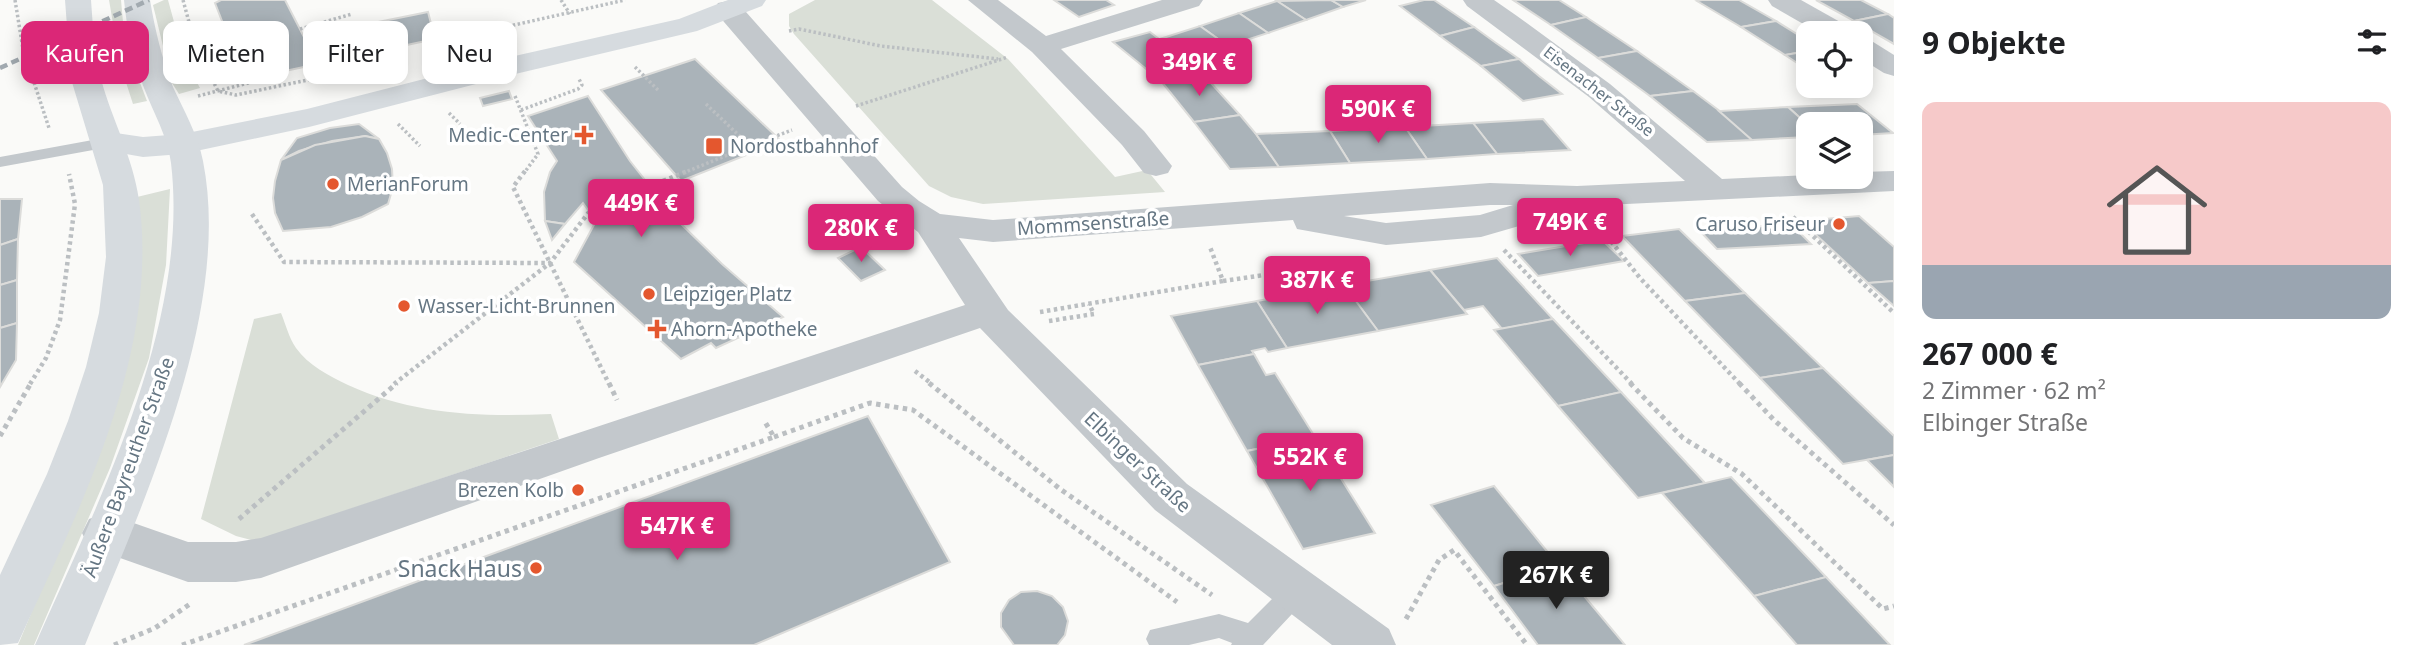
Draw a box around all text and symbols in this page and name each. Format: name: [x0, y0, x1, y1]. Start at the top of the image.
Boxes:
chip: Kaufen: [21, 21, 149, 84]
chip: Mieten: [163, 21, 289, 84]
chip: Filter: [303, 21, 408, 84]
chip: Neu: [422, 21, 517, 84]
map controls: [1796, 21, 1873, 189]
button: locate: [1796, 21, 1873, 98]
text: 9 Objekte: [1922, 22, 2066, 63]
icon: filters: [2353, 23, 2391, 61]
pin: 349K €: [1142, 38, 1256, 98]
street label: Eisenacher Straße: [1539, 41, 1659, 141]
text: 349K €: [1162, 45, 1236, 77]
pin: 590K €: [1321, 86, 1435, 145]
text: 590K €: [1341, 92, 1415, 124]
button: layers: [1796, 112, 1873, 189]
place label: Medic-Center: [448, 122, 568, 148]
marker: Medic-Center: [574, 125, 594, 145]
place label: Nordostbahnhof: [730, 133, 880, 159]
marker: Nordostbahnhof: [704, 136, 724, 156]
icon: home: [2094, 147, 2220, 273]
place label: MerianForum: [347, 171, 469, 197]
marker: MerianForum: [325, 176, 341, 192]
pin: 449K €: [584, 180, 698, 239]
text: 449K €: [604, 186, 678, 218]
pin: 749K €: [1513, 198, 1627, 258]
pin: 280K €: [804, 204, 918, 264]
street label: Mommsenstraße: [1016, 205, 1170, 241]
text: 749K €: [1533, 205, 1607, 237]
text: 280K €: [824, 211, 898, 243]
place label: Caruso Friseur: [1695, 211, 1825, 237]
marker: Caruso Friseur: [1831, 216, 1847, 232]
pin: 387K €: [1260, 256, 1374, 316]
text: 387K €: [1280, 263, 1354, 295]
place label: Leipziger Platz: [663, 281, 792, 307]
marker: Leipziger Platz: [641, 286, 657, 302]
place label: Wasser-Licht-Brunnen: [418, 293, 615, 319]
marker: Wasser-Licht-Brunnen: [396, 298, 412, 314]
place label: Ahorn-Apotheke: [671, 316, 818, 342]
marker: Ahorn-Apotheke: [649, 321, 665, 337]
text: 267 000 €: [1922, 333, 2058, 374]
street label: Äußere Bayreuther Straße: [76, 353, 180, 581]
text: 2 Zimmer · 62 m²: [1922, 374, 2106, 406]
street label: Elbinger Straße: [1079, 406, 1197, 518]
text: Elbinger Straße: [1922, 406, 2088, 438]
pin: 552K €: [1253, 434, 1367, 493]
text: 552K €: [1273, 440, 1347, 472]
place label: Brezen Kolb: [457, 477, 564, 503]
marker: Brezen Kolb: [570, 482, 586, 498]
pin: 547K €: [620, 503, 734, 562]
text: 547K €: [640, 509, 714, 541]
place label: Snack Haus: [398, 552, 522, 584]
pin: 267K €: [1499, 552, 1613, 611]
text: 267K €: [1519, 558, 1593, 590]
marker: Snack Haus: [528, 560, 544, 576]

